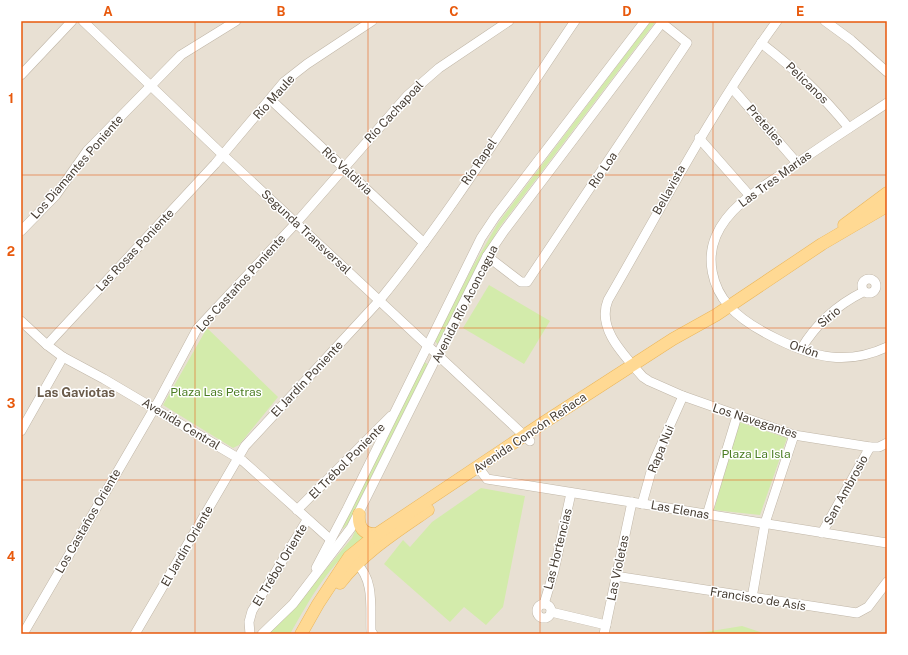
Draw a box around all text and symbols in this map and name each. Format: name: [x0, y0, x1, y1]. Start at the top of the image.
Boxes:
text: A: [103, 4, 113, 19]
text: B: [277, 4, 286, 19]
text: C: [449, 4, 459, 19]
text: D: [622, 4, 632, 19]
text: E: [796, 4, 804, 19]
street label: Pelicanos: [783, 59, 831, 107]
street label: Río Maule: [250, 72, 298, 122]
street label: Río Cachapoal: [362, 78, 426, 146]
text: 1: [8, 91, 14, 106]
street label: Pretelies: [744, 102, 786, 148]
street label: Los Diamantes Poniente: [28, 112, 126, 222]
street label: Río Rapel: [458, 136, 500, 188]
street label: Río Valdivia: [319, 144, 375, 198]
street label: Las Tres Marías: [736, 148, 814, 210]
street label: Río Loa: [586, 149, 620, 191]
street label: Bellavista: [650, 163, 688, 217]
street label: Segunda Transversal: [258, 187, 354, 277]
street label: Las Rosas Poniente: [93, 206, 177, 294]
street label: Los Castaños Poniente: [194, 231, 288, 334]
street label: Avenida Río Aconcagua: [429, 243, 501, 365]
text: 2: [7, 244, 15, 259]
street label: Sirio: [815, 303, 843, 331]
street label: Orión: [787, 337, 821, 361]
street label: El Jardín Poniente: [268, 338, 346, 420]
district label: Las Gaviotas: [37, 385, 115, 400]
park label: Plaza Las Petras: [170, 385, 262, 399]
street label: Avenida Concón Reñaca: [471, 390, 589, 476]
street label: Avenida Central: [140, 395, 223, 453]
text: 3: [7, 396, 16, 411]
street label: Los Navegantes: [711, 401, 799, 441]
street label: El Trébol Poniente: [306, 420, 388, 502]
street label: Rapa Nui: [645, 423, 677, 475]
park label: Plaza La Isla: [721, 447, 791, 461]
street label: San Ambrosio: [821, 452, 871, 527]
street label: Los Castaños Oriente: [52, 466, 124, 576]
street label: Las Elenas: [650, 498, 710, 522]
street label: El Jardín Oriente: [158, 503, 216, 589]
street label: Las Hortencias: [541, 507, 575, 591]
street label: El Trébol Oriente: [250, 521, 310, 609]
street label: Las Violetas: [604, 534, 632, 602]
text: 4: [7, 549, 16, 564]
street label: Francisco de Asís: [709, 585, 807, 613]

